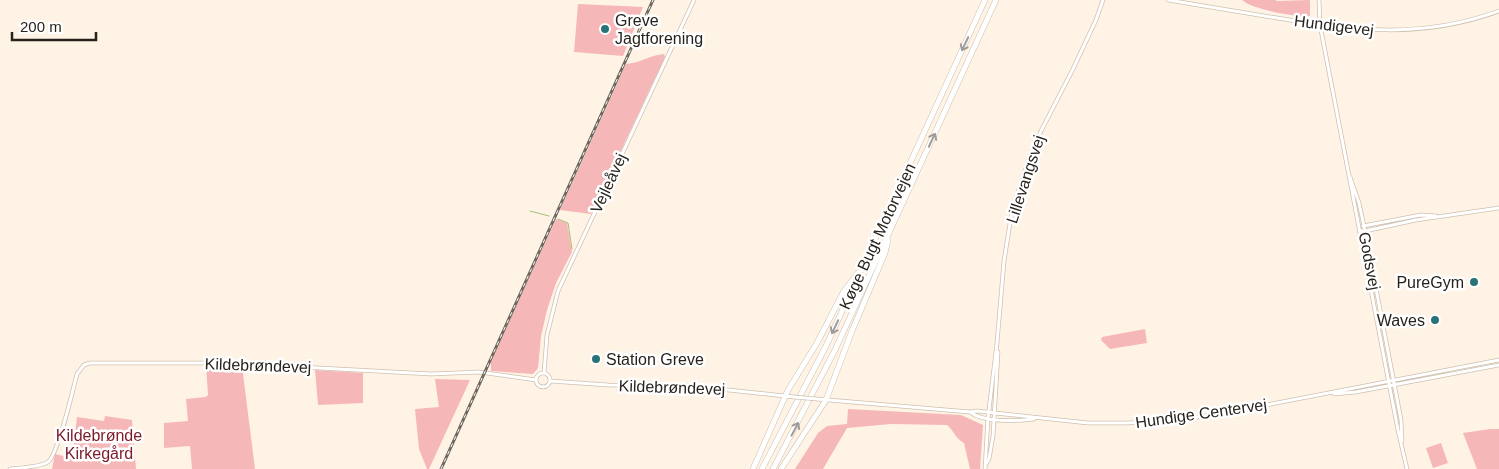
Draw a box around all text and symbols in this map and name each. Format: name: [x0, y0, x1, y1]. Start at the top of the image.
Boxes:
scale bar: [12, 10, 96, 42]
place label: Greve Jagtforening: [615, 12, 703, 47]
street label: Hundigevej: [1293, 12, 1375, 39]
text: 200 m: [20, 18, 62, 35]
marker: Greve Jagtforening: [599, 23, 611, 35]
one-way arrow: [960, 36, 969, 51]
one-way arrow: [927, 133, 937, 148]
street label: Lillevangsvej: [1003, 133, 1048, 225]
street label: Vejleåvej: [587, 151, 630, 216]
street label: Køge Bugt Motorvejen: [836, 160, 919, 312]
street label: Godsvej: [1356, 231, 1383, 292]
place label: PureGym: [1396, 274, 1464, 291]
marker: PureGym: [1468, 276, 1480, 288]
place label: Waves: [1377, 312, 1425, 329]
marker: Waves: [1429, 314, 1441, 326]
one-way arrow: [830, 319, 840, 334]
place label: Station Greve: [606, 351, 704, 368]
marker: Station Greve: [590, 353, 602, 365]
street label: Kildebrøndevej: [204, 355, 312, 376]
street label: Kildebrøndevej: [618, 377, 726, 398]
street label: Hundige Centervej: [1134, 396, 1268, 431]
one-way arrow: [790, 422, 800, 437]
park label: Kildebrønde Kirkegård: [56, 427, 142, 462]

